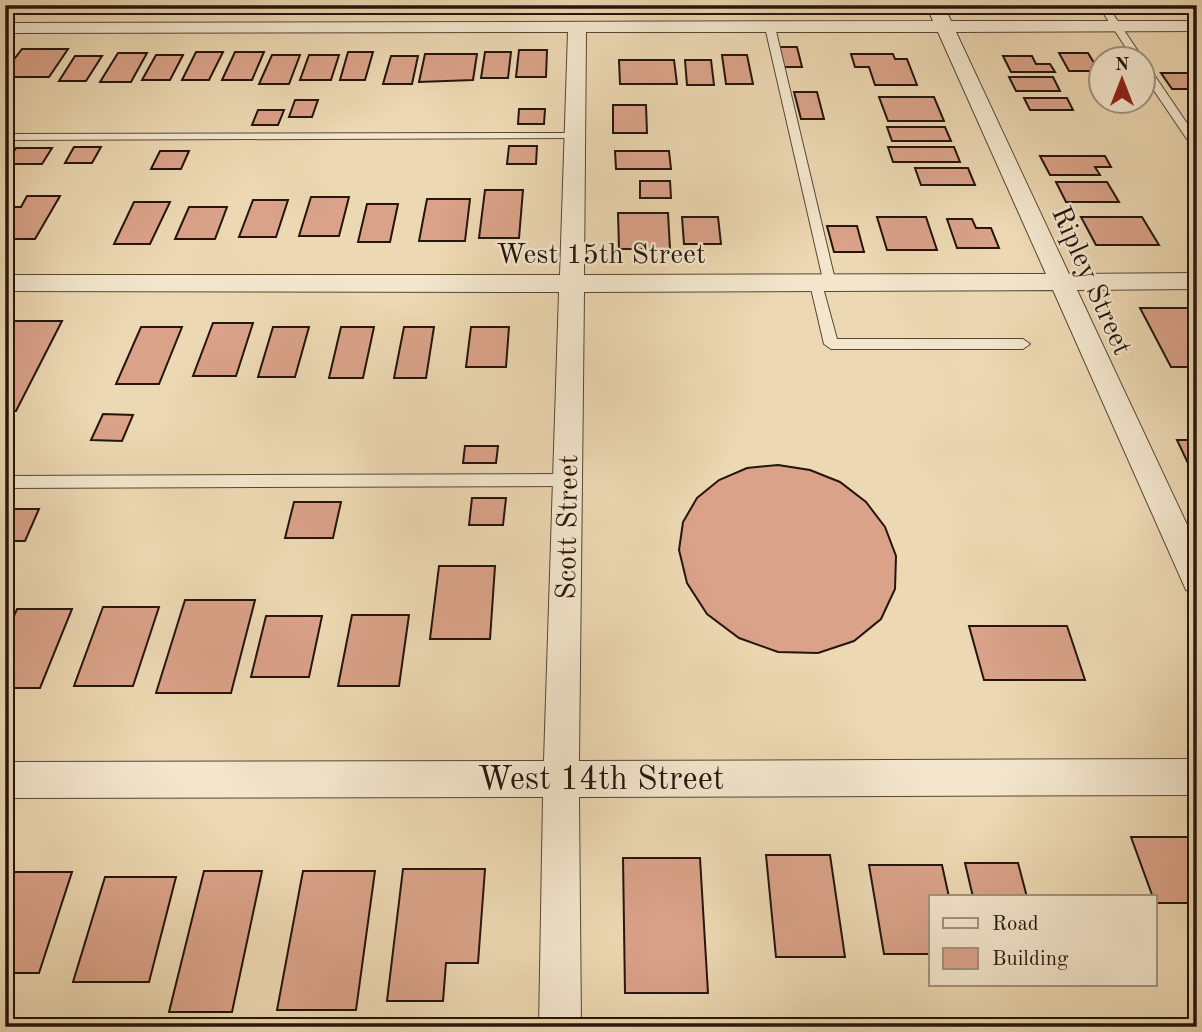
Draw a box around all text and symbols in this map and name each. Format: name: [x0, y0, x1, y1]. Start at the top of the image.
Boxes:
north arrow: [1086, 46, 1156, 116]
text: N: [1115, 56, 1130, 75]
street label: Ripley Street: [1045, 203, 1135, 360]
street label: West 15th Street: [496, 242, 706, 270]
street label: Scott Street: [554, 454, 584, 600]
street label: West 14th Street: [478, 764, 724, 797]
legend: [929, 895, 1156, 986]
text: Road: [992, 914, 1039, 935]
text: Building: [992, 949, 1069, 970]

